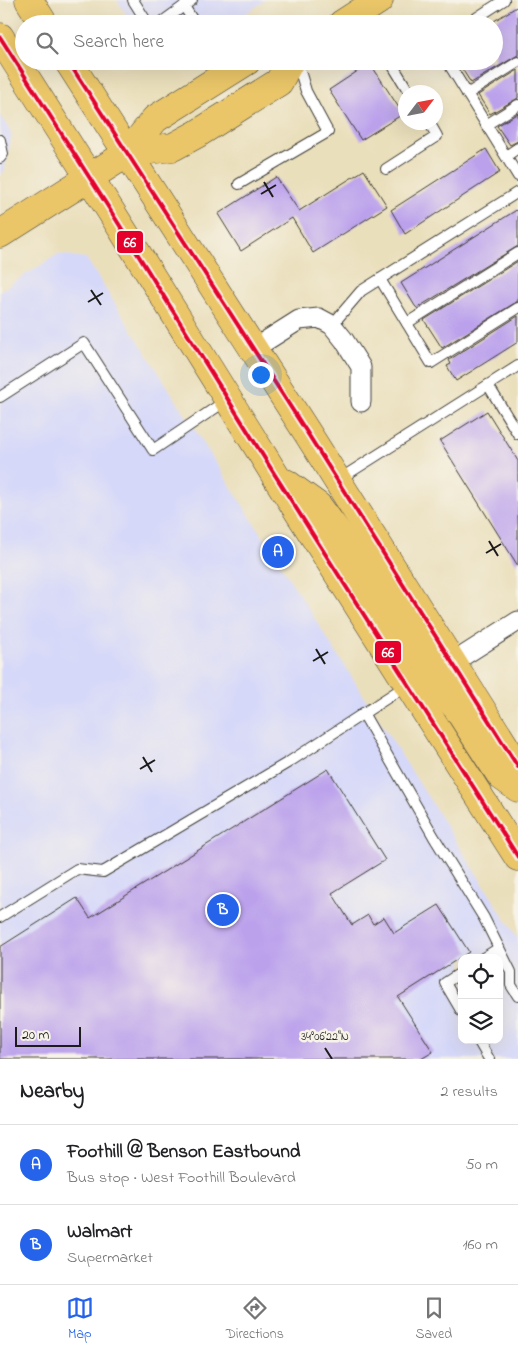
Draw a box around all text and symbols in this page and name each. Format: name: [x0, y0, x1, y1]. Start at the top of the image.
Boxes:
search box: [15, 15, 503, 70]
icon: search: [33, 29, 61, 57]
text: Search here: [73, 29, 164, 56]
north arrow: [398, 85, 443, 130]
line badge: 66: [116, 230, 144, 254]
text: 66: [123, 233, 137, 254]
your location: [248, 362, 274, 388]
pin: A: [262, 533, 294, 571]
line badge: 66: [374, 640, 402, 664]
text: 66: [381, 643, 395, 664]
pin: B: [207, 891, 239, 929]
map controls: [458, 954, 503, 1044]
button: locate: [458, 954, 503, 999]
button: layers: [458, 999, 503, 1044]
scale bar: [15, 1024, 81, 1047]
text: 20 m: [22, 1025, 49, 1046]
text: 34°06'22"N: [301, 1028, 349, 1046]
text: Nearby: [20, 1077, 84, 1107]
text: 2 results: [440, 1080, 498, 1104]
text: Foothill @ Benson Eastbound: [67, 1139, 301, 1166]
text: A: [31, 1153, 41, 1177]
text: 50 m: [466, 1153, 498, 1177]
text: Bus stop · West Foothill Boulevard: [67, 1166, 296, 1190]
text: Walmart: [67, 1219, 132, 1246]
text: B: [31, 1233, 41, 1257]
text: 160 m: [463, 1233, 498, 1257]
text: Supermarket: [67, 1246, 153, 1270]
tab: Map: [66, 1294, 94, 1345]
tab: Directions: [226, 1294, 284, 1345]
tab: Saved: [416, 1294, 452, 1345]

